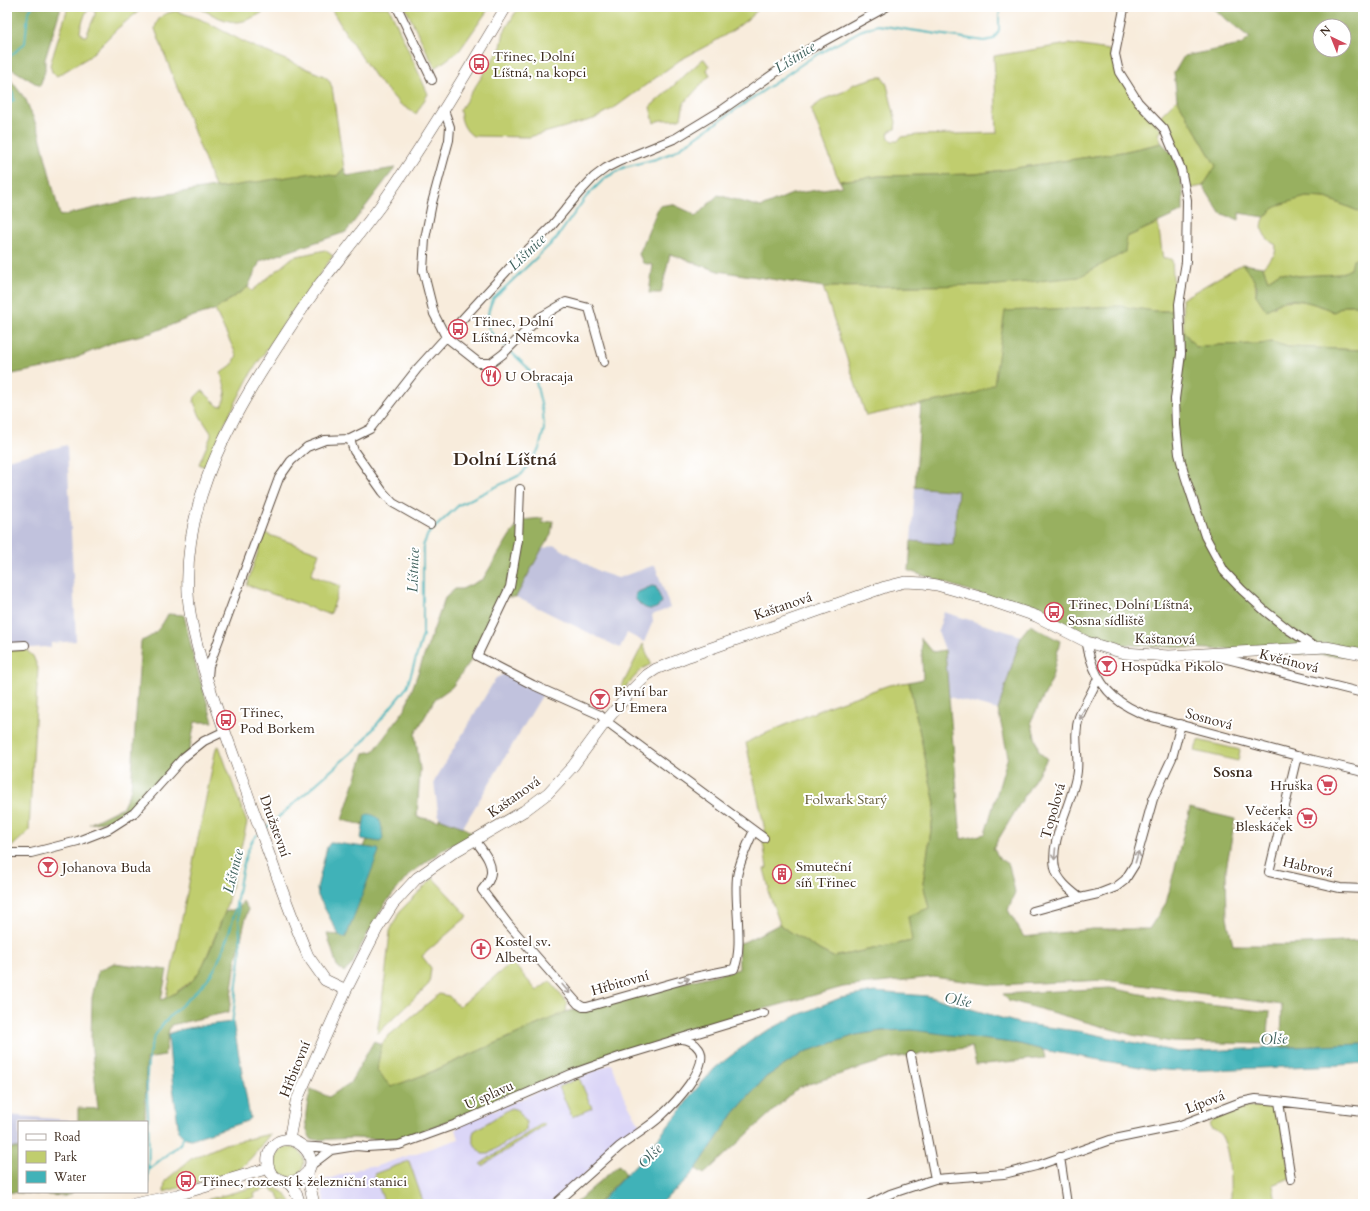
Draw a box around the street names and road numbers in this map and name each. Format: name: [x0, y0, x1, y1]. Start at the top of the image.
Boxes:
street label: Kaštanová: [751, 587, 815, 625]
street label: Kaštanová: [1135, 629, 1195, 649]
street label: Květinová: [1257, 644, 1321, 678]
street label: Sosnová: [1183, 704, 1235, 734]
street label: Kaštanová: [484, 772, 544, 822]
street label: Topolová: [1036, 781, 1070, 841]
street label: Družstevní: [255, 792, 295, 860]
street label: Habrová: [1281, 852, 1335, 882]
street label: Hřbitovní: [589, 966, 651, 1000]
street label: Hřbitovní: [275, 1038, 315, 1100]
street label: U splavu: [462, 1076, 517, 1114]
street label: Lípová: [1183, 1086, 1227, 1118]

